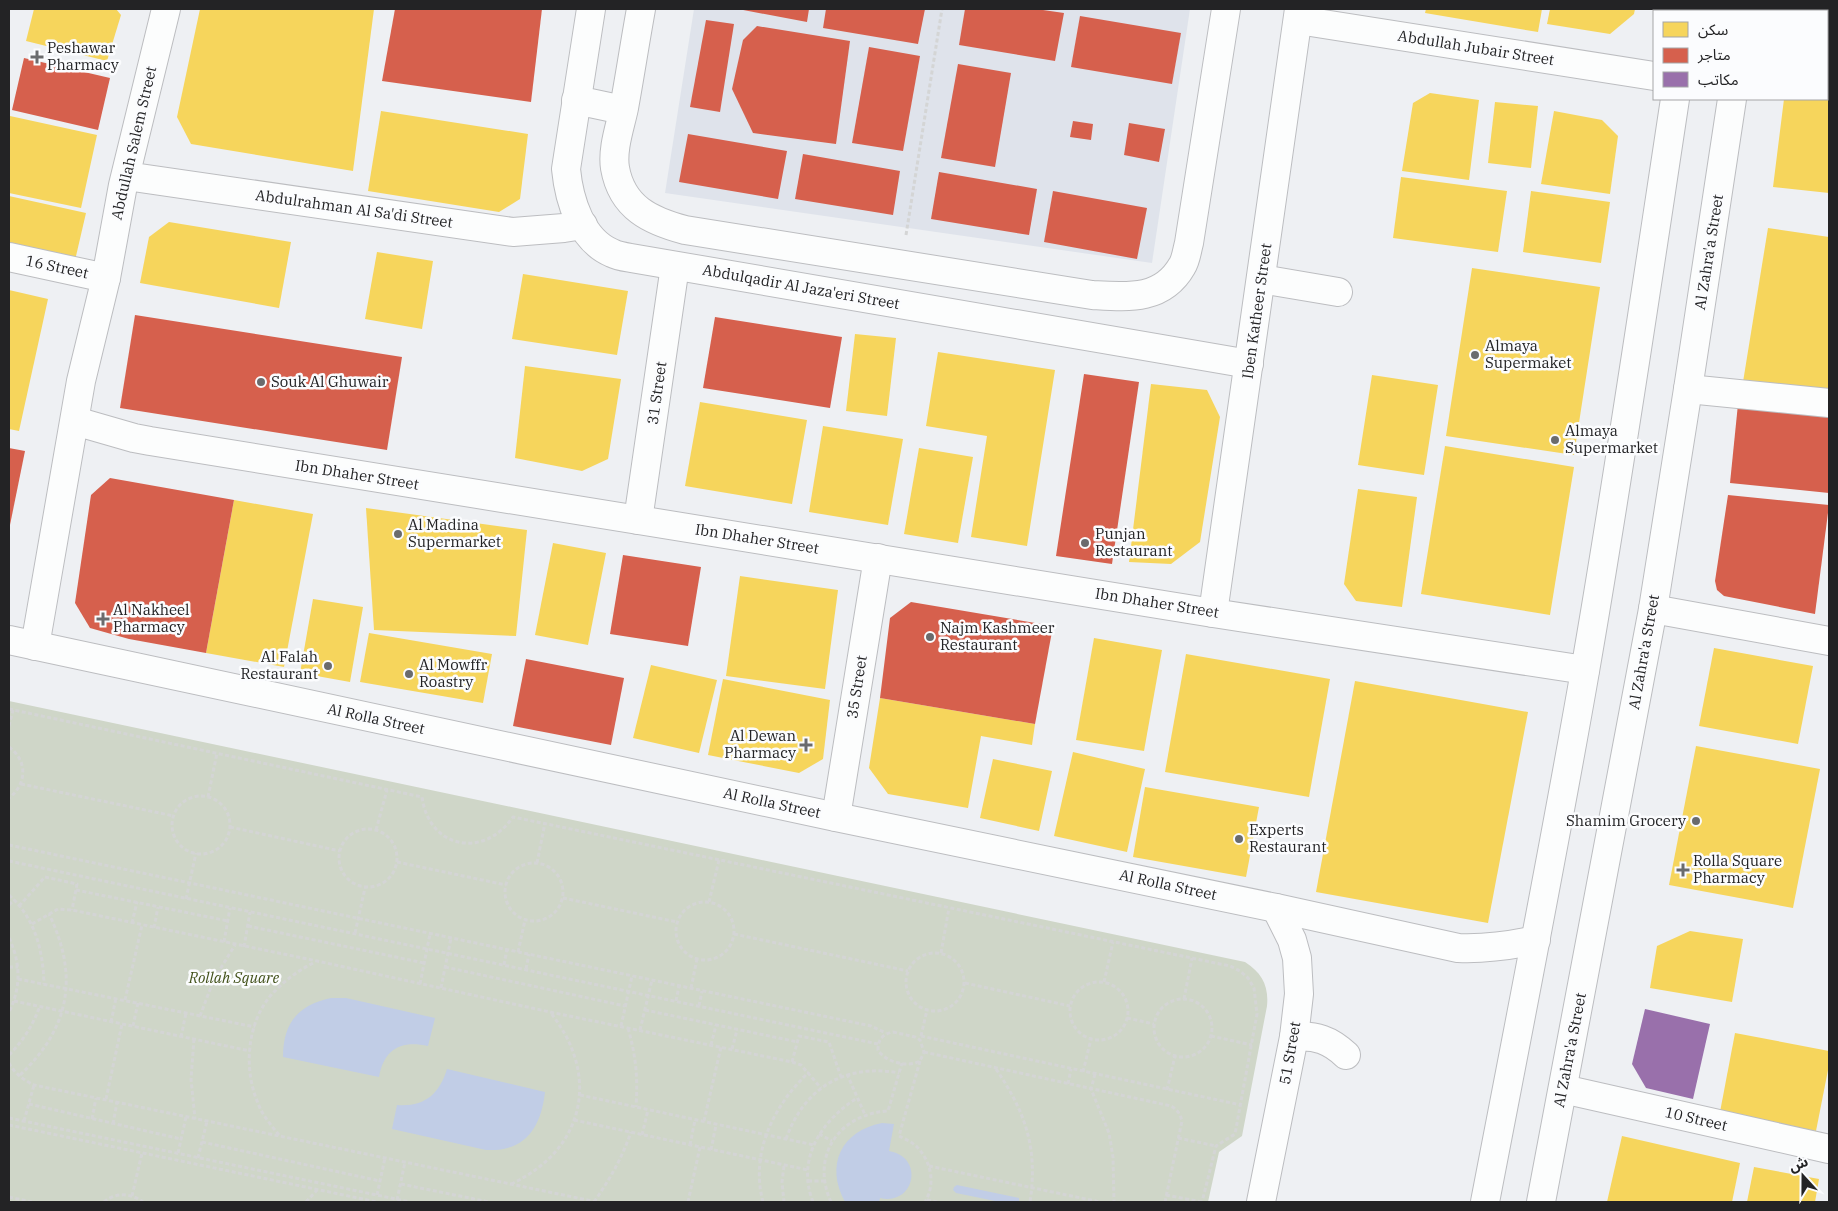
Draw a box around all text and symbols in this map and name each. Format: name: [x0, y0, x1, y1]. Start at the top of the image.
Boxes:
legend: [1653, 10, 1828, 100]
text: سكن: [1698, 20, 1729, 39]
street label: Abdullah Jubair Street: [1396, 26, 1556, 69]
place label: Peshawar Pharmacy: [47, 38, 119, 74]
text: متاجر: [1697, 45, 1731, 64]
marker: Peshawar Pharmacy: [31, 51, 43, 63]
street label: Abdullah Salem Street: [107, 64, 160, 222]
text: مكاتب: [1698, 70, 1739, 89]
street label: Abdulrahman Al Sa'di Street: [254, 185, 454, 232]
street label: Al Zahra'a Street: [1690, 193, 1727, 311]
street label: Iben Katheer Street: [1238, 242, 1275, 380]
street label: 16 Street: [24, 251, 90, 282]
street label: Abdulqadir Al Jaza'eri Street: [701, 260, 901, 313]
place label: Almaya Supermaket: [1485, 336, 1572, 372]
marker: Almaya Supermaket: [1469, 349, 1481, 361]
street label: 31 Street: [643, 360, 670, 426]
place label: Souk Al Ghuwair: [271, 372, 389, 391]
marker: Souk Al Ghuwair: [255, 376, 267, 388]
place label: Almaya Supermarket: [1565, 421, 1658, 457]
marker: Almaya Supermarket: [1549, 434, 1561, 446]
street label: Ibn Dhaher Street: [294, 455, 420, 494]
place label: Al Madina Supermarket: [408, 515, 501, 551]
street label: Ibn Dhaher Street: [694, 519, 820, 558]
place label: Punjan Restaurant: [1095, 524, 1173, 560]
marker: Al Madina Supermarket: [392, 528, 404, 540]
marker: Punjan Restaurant: [1079, 537, 1091, 549]
street label: Ibn Dhaher Street: [1094, 583, 1220, 622]
street label: Al Zahra'a Street: [1624, 593, 1663, 711]
place label: Al Nakheel Pharmacy: [113, 600, 190, 636]
marker: Al Nakheel Pharmacy: [97, 613, 109, 625]
place label: Najm Kashmeer Restaurant: [940, 618, 1055, 654]
marker: Najm Kashmeer Restaurant: [924, 631, 936, 643]
place label: Al Falah Restaurant: [240, 647, 318, 683]
street label: 35 Street: [842, 654, 871, 720]
place label: Al Mowffr Roastry: [419, 655, 487, 691]
marker: Al Falah Restaurant: [322, 660, 334, 672]
marker: Al Mowffr Roastry: [403, 668, 415, 680]
street label: Al Rolla Street: [326, 699, 427, 738]
place label: Al Dewan Pharmacy: [724, 726, 796, 762]
marker: Al Dewan Pharmacy: [800, 739, 812, 751]
street label: Al Rolla Street: [722, 783, 823, 822]
place label: Shamim Grocery: [1566, 811, 1686, 830]
marker: Shamim Grocery: [1690, 815, 1702, 827]
place label: Experts Restaurant: [1249, 820, 1327, 856]
marker: Experts Restaurant: [1233, 833, 1245, 845]
place label: Rolla Square Pharmacy: [1693, 851, 1782, 887]
marker: Rolla Square Pharmacy: [1677, 864, 1689, 876]
street label: Al Rolla Street: [1118, 865, 1219, 904]
park label: Rollah Square: [188, 968, 279, 987]
street label: Al Zahra'a Street: [1549, 991, 1590, 1109]
street label: 51 Street: [1275, 1020, 1304, 1086]
street label: 10 Street: [1663, 1102, 1729, 1135]
north arrow: [1778, 1151, 1828, 1201]
text: ش: [1786, 1152, 1811, 1176]

